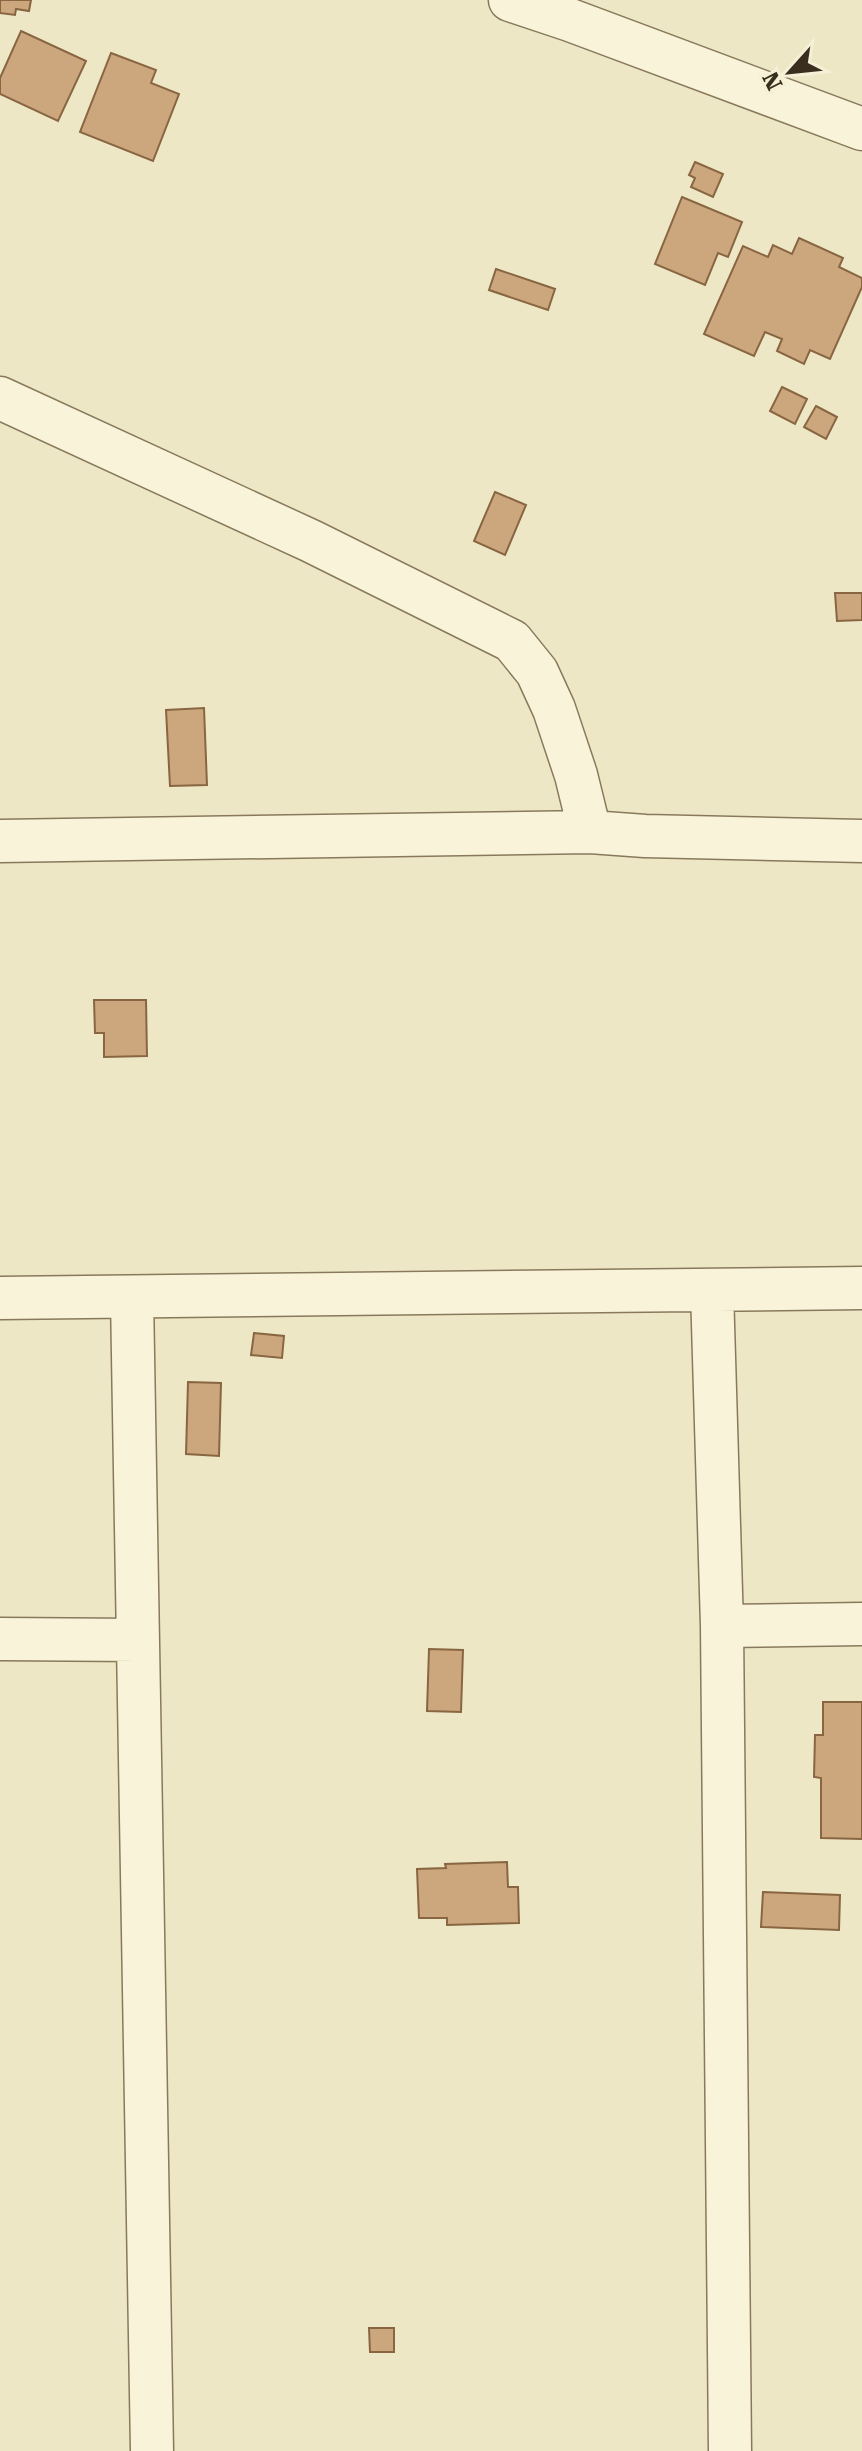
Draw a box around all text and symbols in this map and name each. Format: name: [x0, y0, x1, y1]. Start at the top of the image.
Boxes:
north arrow: [750, 32, 830, 112]
text: N: [758, 68, 788, 94]

